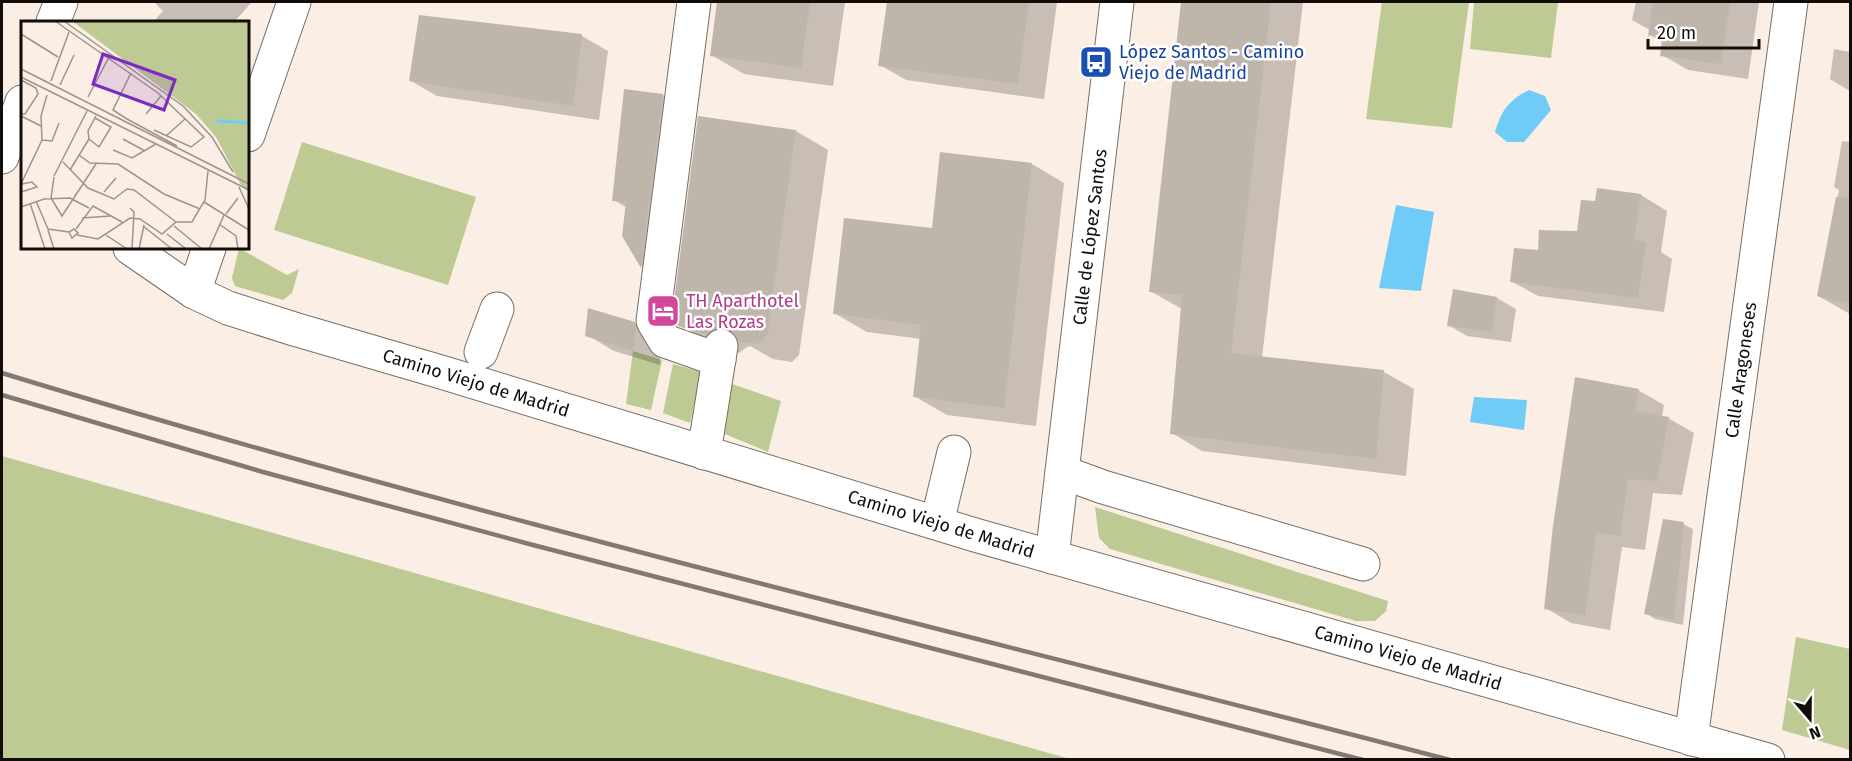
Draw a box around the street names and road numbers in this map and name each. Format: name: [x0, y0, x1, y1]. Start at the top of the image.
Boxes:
street label: Calle de López Santos: [1068, 148, 1112, 326]
street label: Calle Aragoneses: [1721, 300, 1761, 440]
street label: Camino Viejo de Madrid: [380, 344, 572, 422]
street label: Camino Viejo de Madrid: [845, 485, 1037, 563]
street label: Camino Viejo de Madrid: [1312, 621, 1504, 695]

